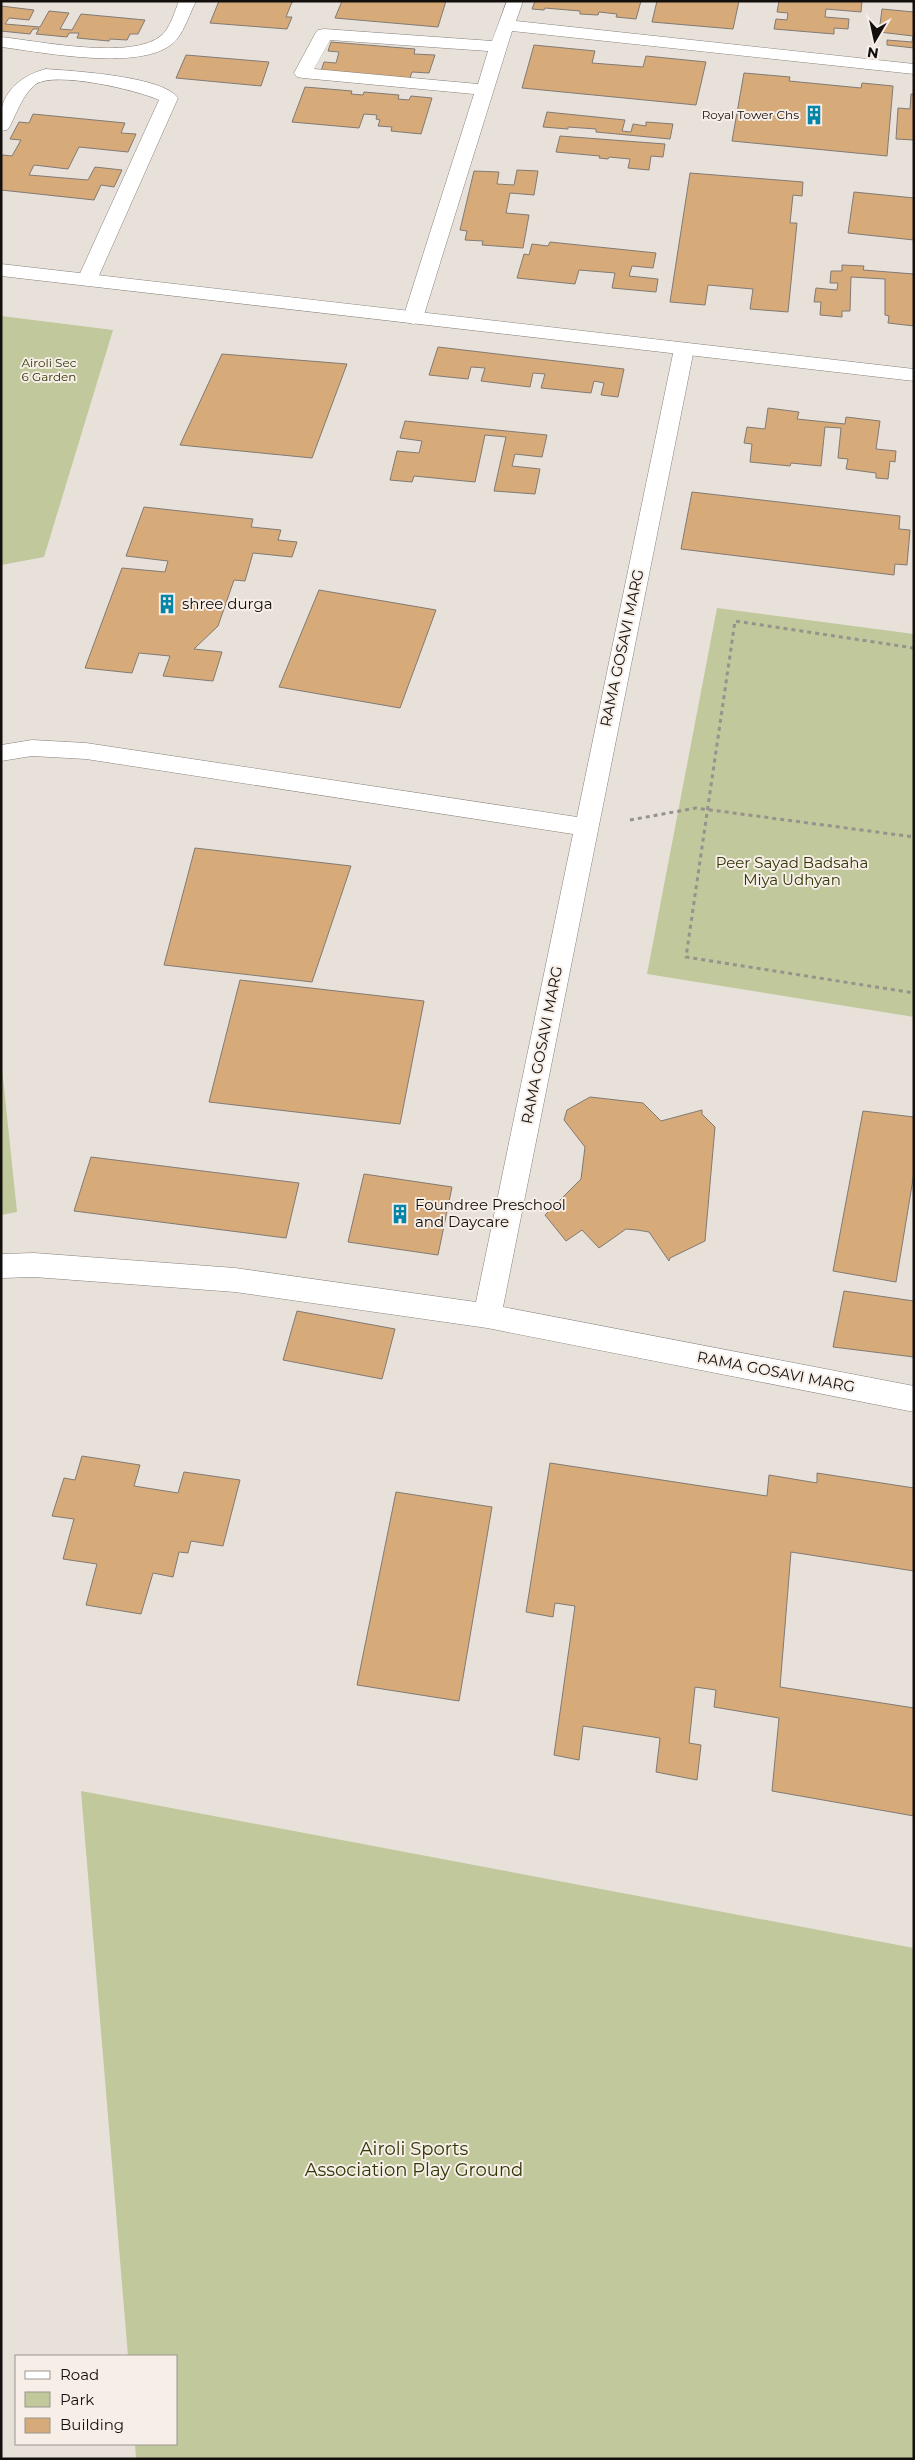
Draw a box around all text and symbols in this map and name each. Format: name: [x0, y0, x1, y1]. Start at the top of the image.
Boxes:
north arrow: [850, 15, 900, 65]
text: N: [866, 43, 880, 63]
building icon: Royal Tower Chs: [803, 104, 825, 126]
place label: Royal Tower Chs: [702, 107, 799, 122]
park label: Airoli Sec 6 Garden: [22, 355, 77, 384]
street label: RAMA GOSAVI MARG: [596, 567, 647, 728]
building icon: shree durga: [156, 593, 178, 615]
place label: shree durga: [182, 594, 273, 613]
park label: Peer Sayad Badsaha Miya Udhyan: [716, 853, 868, 889]
street label: RAMA GOSAVI MARG: [517, 964, 566, 1125]
place label: Foundree Preschool and Daycare: [415, 1195, 566, 1231]
building icon: Foundree Preschool and Daycare: [389, 1203, 411, 1225]
street label: RAMA GOSAVI MARG: [696, 1347, 857, 1396]
park label: Airoli Sports Association Play Ground: [305, 2138, 523, 2181]
legend: [15, 2355, 178, 2445]
text: Road: [60, 2365, 99, 2384]
text: Park: [60, 2390, 94, 2409]
text: Building: [60, 2415, 124, 2434]

